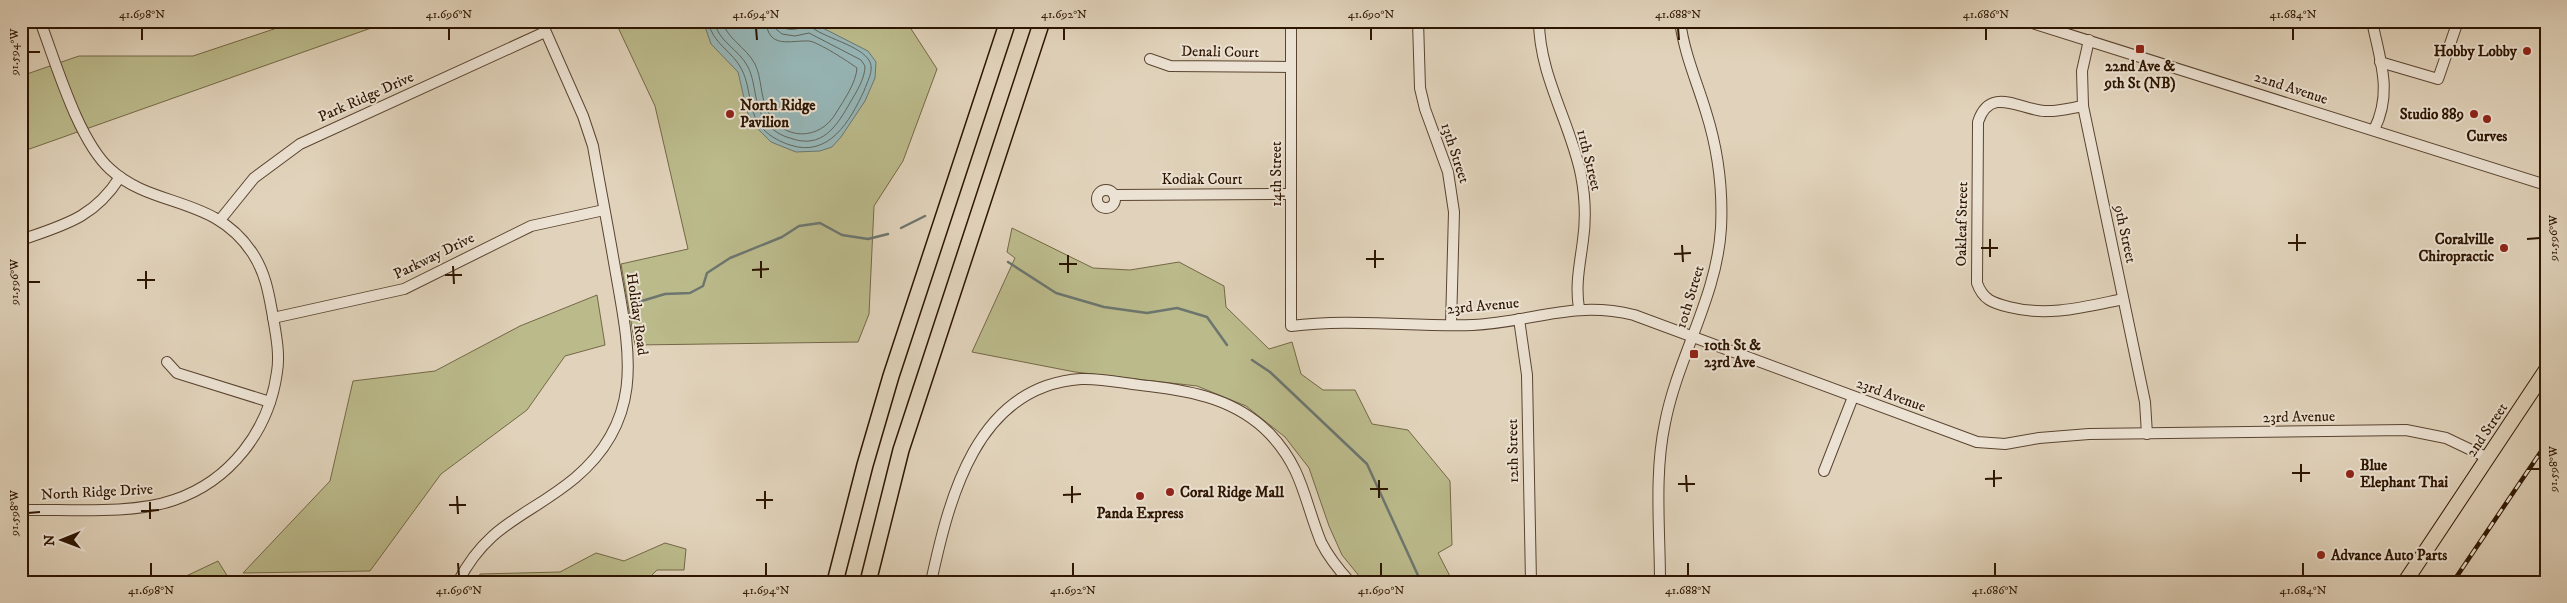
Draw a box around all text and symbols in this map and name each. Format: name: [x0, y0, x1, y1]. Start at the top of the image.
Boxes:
text: 41.698°N: [119, 7, 165, 22]
text: 41.696°N: [426, 7, 472, 22]
text: 41.694°N: [733, 7, 780, 22]
text: 41.692°N: [1041, 7, 1087, 22]
text: 41.690°N: [1348, 7, 1394, 22]
text: 41.688°N: [1655, 7, 1701, 22]
text: 41.686°N: [1963, 7, 2009, 22]
text: 41.684°N: [2269, 7, 2317, 22]
text: 91.594°W: [7, 28, 22, 76]
street label: Denali Court: [1181, 42, 1259, 62]
place label: Hobby Lobby: [2434, 42, 2518, 61]
marker: 22nd Ave & 9th St (NB): [2134, 43, 2146, 55]
marker: Hobby Lobby: [2521, 45, 2533, 57]
place label: 22nd Ave & 9th St (NB): [2103, 57, 2176, 93]
street label: Park Ridge Drive: [315, 67, 417, 127]
street label: 22nd Avenue: [2252, 67, 2330, 109]
place label: North Ridge Pavilion: [740, 96, 816, 132]
place label: Studio 889: [2400, 105, 2464, 124]
marker: North Ridge Pavilion: [724, 108, 736, 120]
marker: Studio 889: [2468, 108, 2480, 120]
marker: Curves: [2481, 113, 2493, 125]
street label: 13th Street: [1436, 120, 1474, 186]
street label: 11th Street: [1572, 127, 1606, 193]
place label: Curves: [2467, 127, 2507, 146]
street label: 14th Street: [1267, 141, 1286, 207]
street label: Kodiak Court: [1162, 170, 1243, 189]
street label: Oakleaf Street: [1952, 181, 1972, 267]
street label: 9th Street: [2109, 202, 2140, 265]
text: 91.596°W: [2546, 214, 2561, 262]
street label: Parkway Drive: [390, 228, 478, 284]
place label: Coralville Chiropractic: [2418, 230, 2495, 266]
marker: Coralville Chiropractic: [2498, 242, 2510, 254]
text: 91.596°W: [7, 258, 22, 306]
street label: 10th Street: [1671, 263, 1709, 331]
street label: Holiday Road: [622, 272, 652, 357]
street label: 23rd Avenue: [1446, 293, 1520, 319]
place label: 10th St & 23rd Ave: [1704, 336, 1761, 372]
marker: 10th St & 23rd Ave: [1688, 348, 1700, 360]
street label: 23rd Avenue: [1854, 374, 1928, 416]
street label: 2nd Street: [2462, 399, 2512, 461]
street label: 23rd Avenue: [2263, 407, 2335, 427]
street label: 12th Street: [1503, 419, 1523, 483]
text: 91.598°W: [2546, 445, 2561, 493]
place label: Blue Elephant Thai: [2360, 456, 2448, 492]
marker: Blue Elephant Thai: [2344, 468, 2356, 480]
street label: North Ridge Drive: [40, 480, 154, 504]
place label: Coral Ridge Mall: [1180, 483, 1285, 502]
marker: Coral Ridge Mall: [1164, 486, 1176, 498]
text: 91.598°W: [7, 489, 22, 537]
marker: Panda Express: [1134, 490, 1146, 502]
place label: Panda Express: [1096, 504, 1184, 523]
north arrow: [38, 516, 88, 566]
text: N: [41, 534, 59, 546]
place label: Advance Auto Parts: [2330, 546, 2447, 565]
marker: Advance Auto Parts: [2315, 549, 2327, 561]
text: 41.698°N: [128, 583, 174, 598]
text: 41.696°N: [436, 583, 482, 598]
text: 41.694°N: [743, 583, 790, 598]
text: 41.692°N: [1050, 583, 1096, 598]
text: 41.690°N: [1358, 583, 1404, 598]
text: 41.688°N: [1665, 583, 1711, 598]
text: 41.686°N: [1972, 583, 2018, 598]
text: 41.684°N: [2279, 583, 2327, 598]

